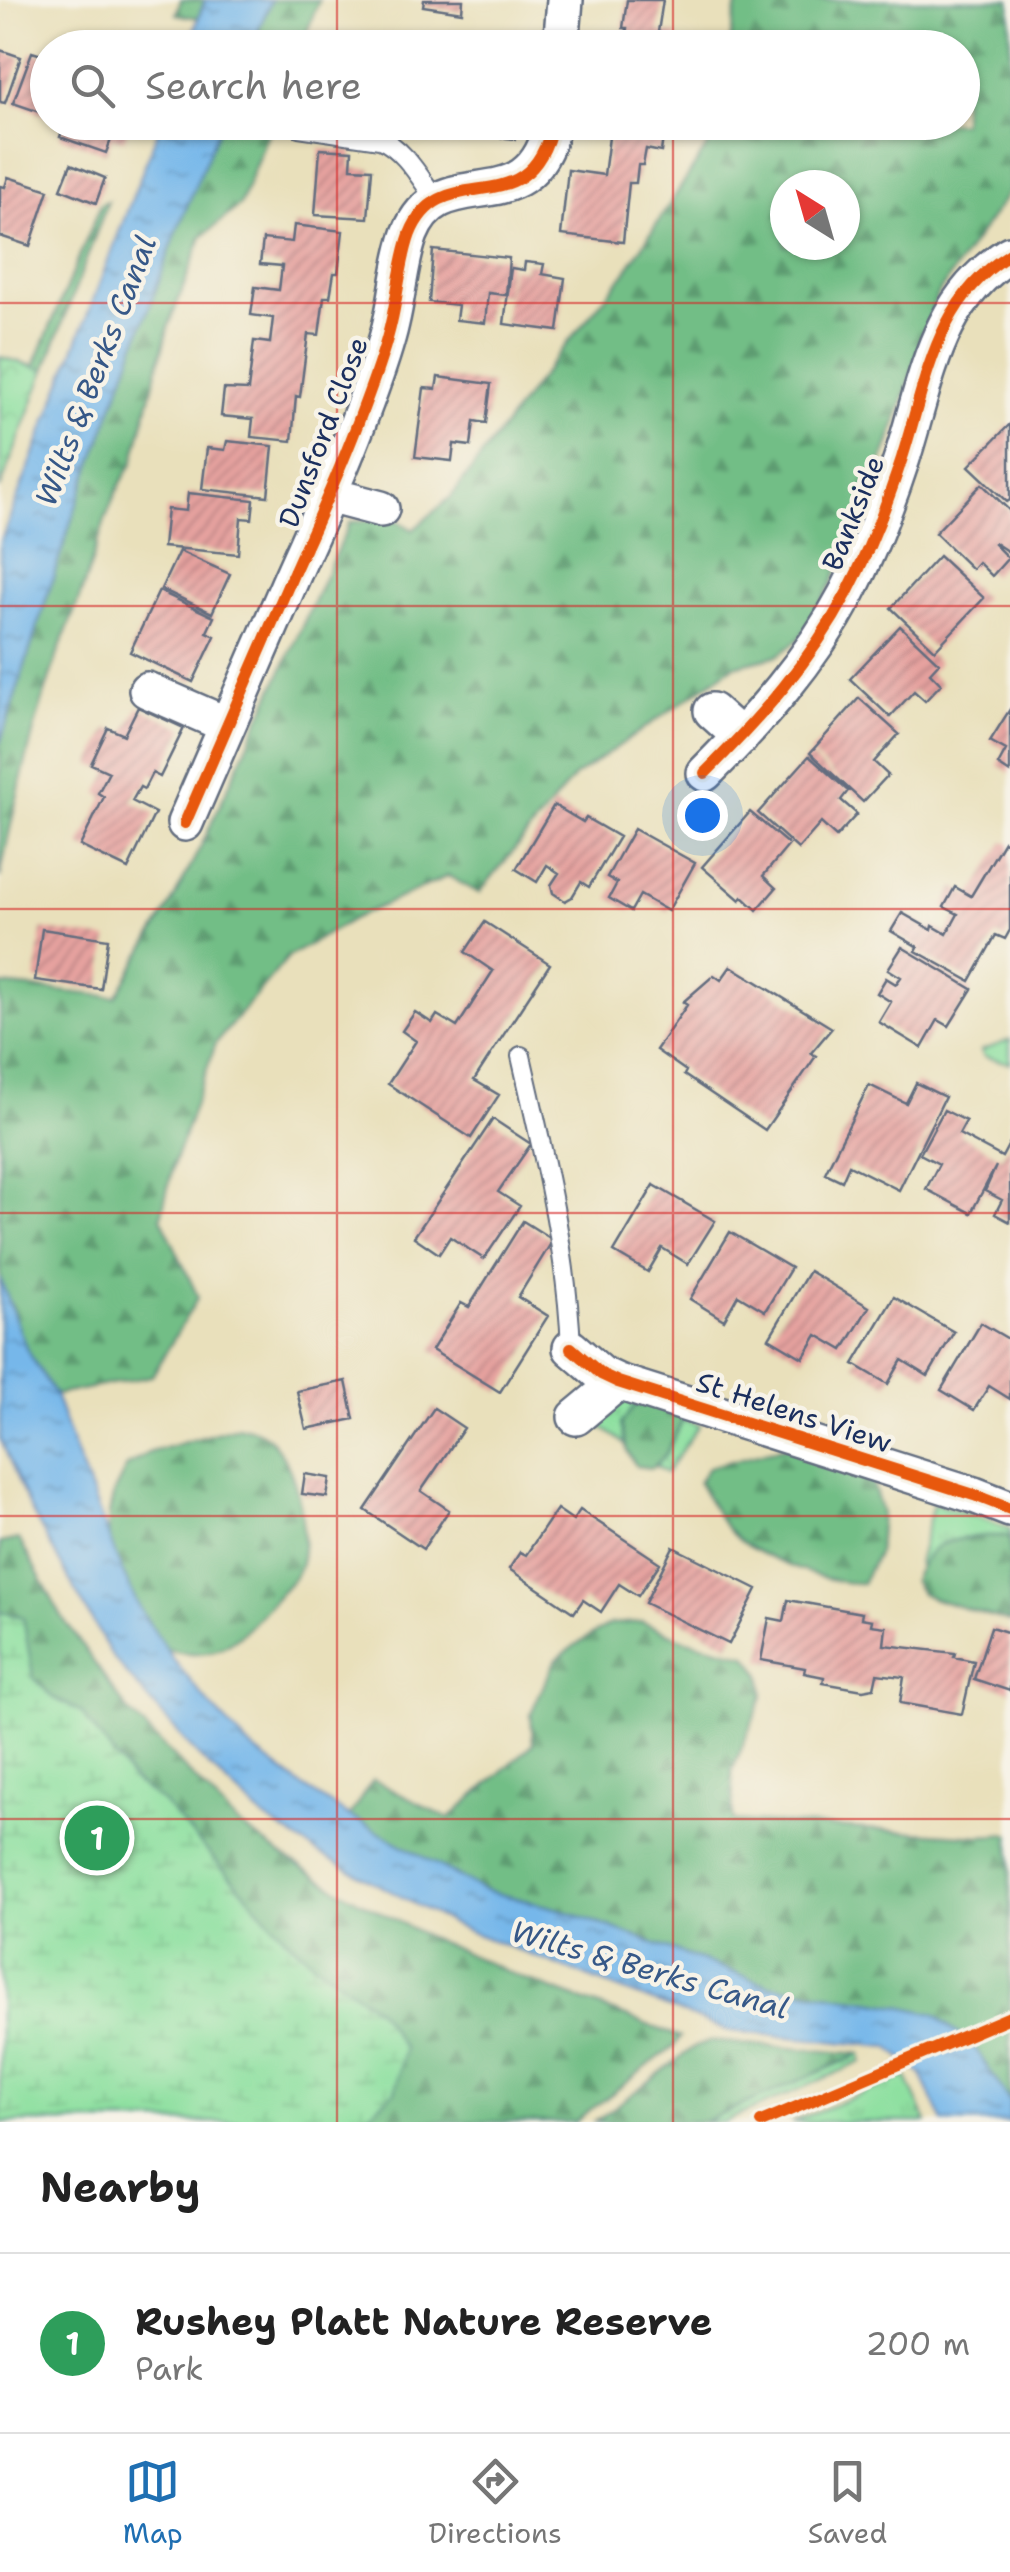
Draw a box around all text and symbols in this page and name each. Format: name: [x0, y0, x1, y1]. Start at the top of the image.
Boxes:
search box: [30, 30, 980, 140]
icon: search: [65, 58, 120, 113]
text: Search here: [145, 60, 362, 111]
north arrow: [770, 170, 860, 260]
water label: Wilts & Berks Canal: [25, 230, 166, 512]
street label: Dunsford Close: [269, 331, 377, 533]
street label: Bankside: [813, 450, 893, 576]
your location: [677, 790, 728, 841]
street label: St Helens View: [691, 1363, 897, 1461]
pin: 1: [64, 1800, 130, 1876]
water label: Wilts & Berks Canal: [507, 1910, 793, 2029]
text: Nearby: [40, 2159, 200, 2215]
text: Rushey Platt Nature Reserve: [135, 2296, 713, 2347]
text: 1: [65, 2322, 80, 2365]
text: 200 m: [866, 2322, 970, 2365]
text: Park: [135, 2347, 204, 2390]
tab: Map: [123, 2454, 183, 2552]
tab: Directions: [428, 2454, 562, 2552]
tab: Saved: [808, 2454, 887, 2552]

